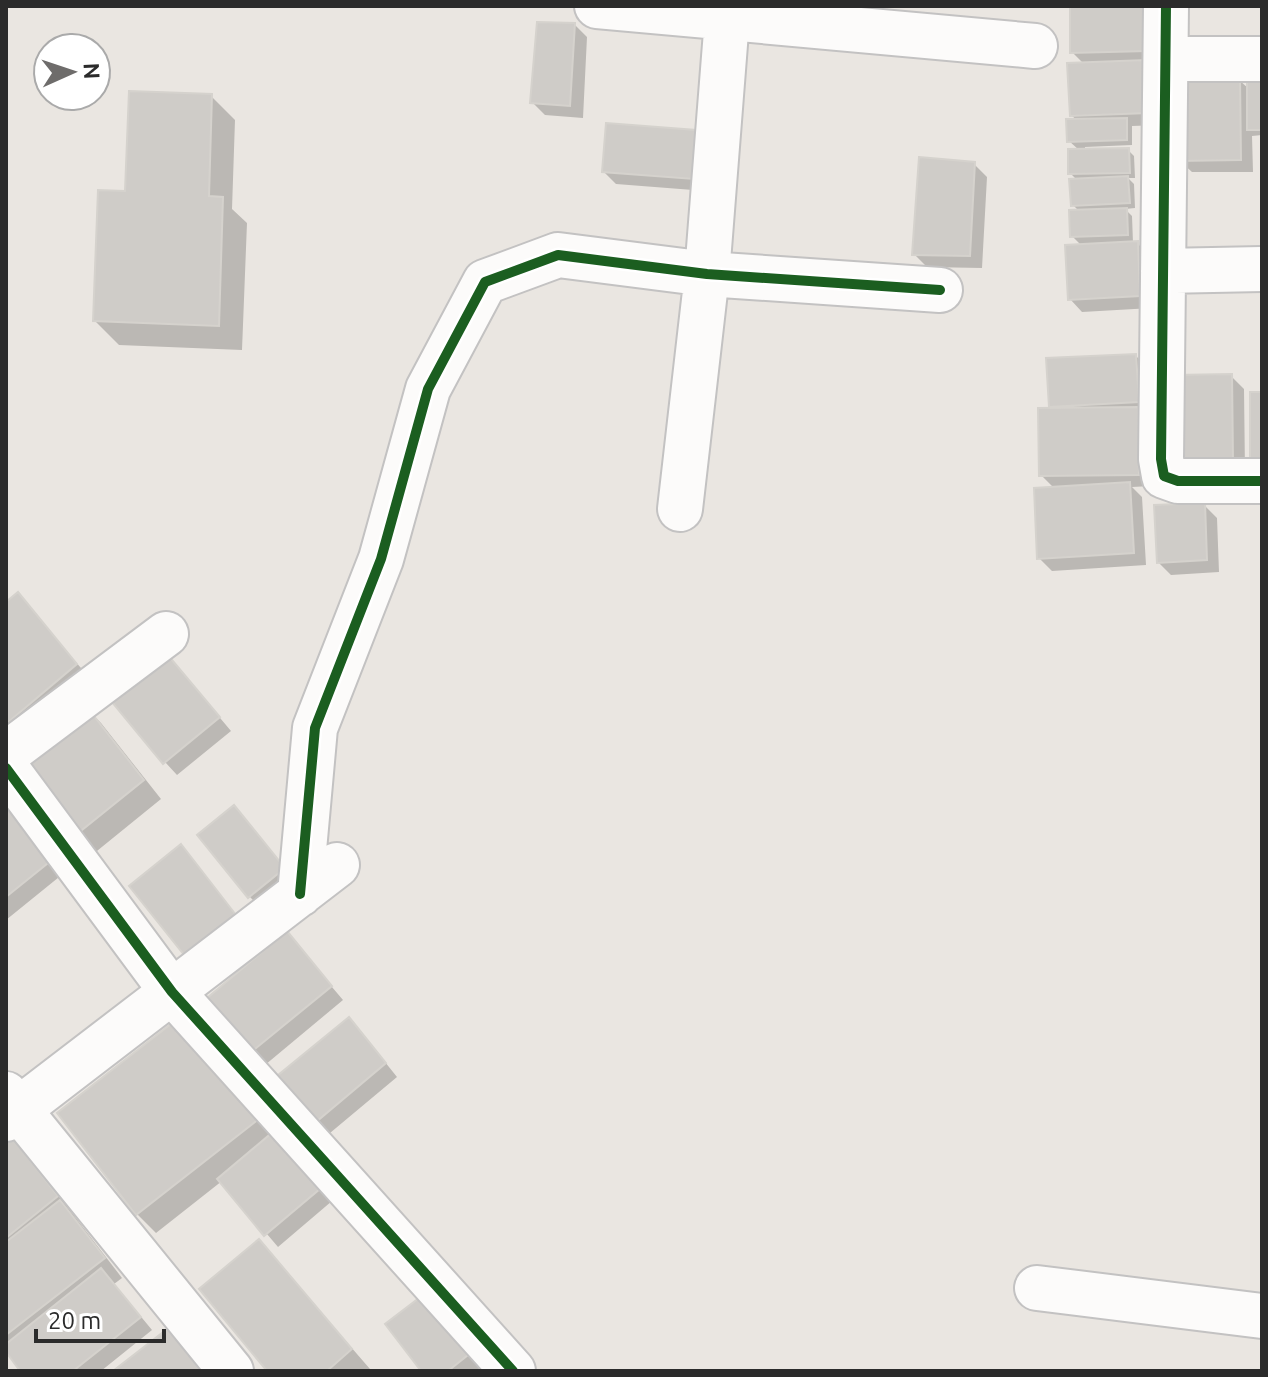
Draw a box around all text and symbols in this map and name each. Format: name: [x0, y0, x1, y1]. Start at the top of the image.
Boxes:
north arrow: [32, 32, 112, 112]
text: N: [80, 62, 105, 80]
scale bar: [36, 1293, 164, 1343]
text: 20 m: [48, 1307, 101, 1334]

